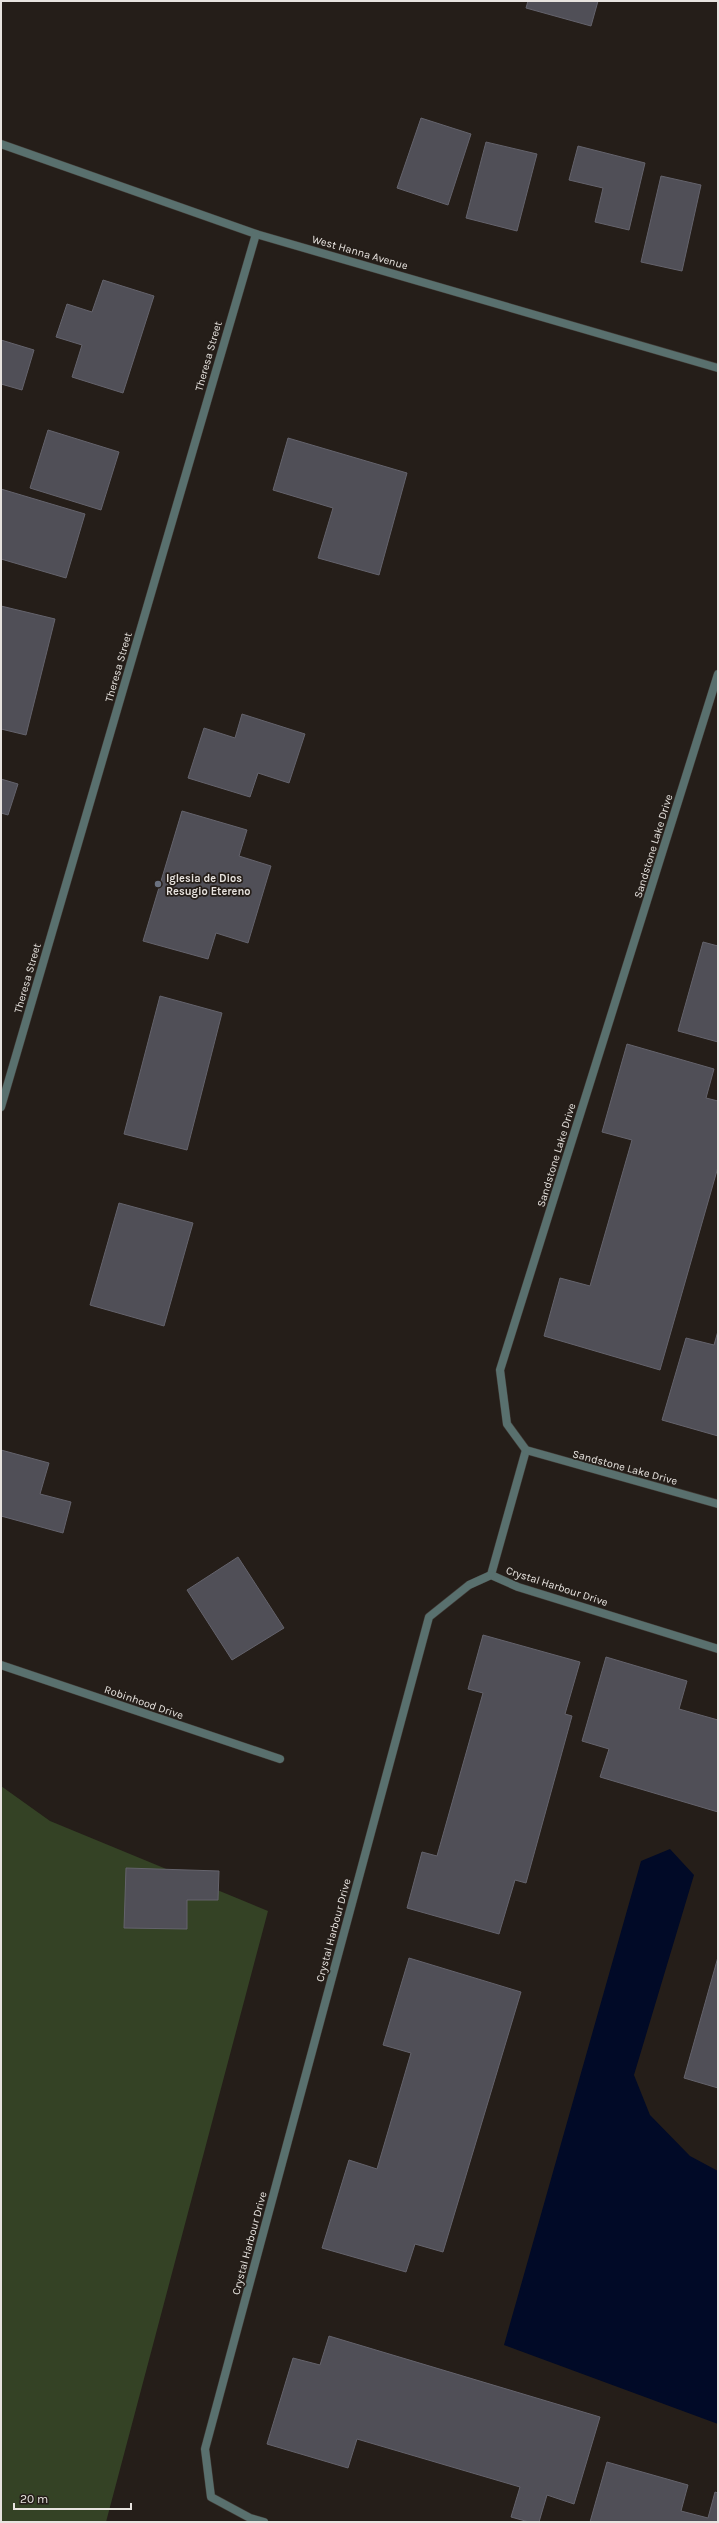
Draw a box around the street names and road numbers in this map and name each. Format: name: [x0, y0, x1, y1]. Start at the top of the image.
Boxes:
street label: West Hanna Avenue: [310, 233, 410, 272]
street label: Theresa Street: [192, 320, 225, 393]
street label: Theresa Street: [102, 631, 135, 704]
street label: Sandstone Lake Drive: [631, 792, 676, 900]
street label: Theresa Street: [11, 942, 44, 1015]
street label: Sandstone Lake Drive: [534, 1101, 579, 1209]
street label: Sandstone Lake Drive: [571, 1447, 679, 1488]
street label: Crystal Harbour Drive: [504, 1564, 610, 1609]
street label: Robinhood Drive: [103, 1683, 185, 1722]
street label: Crystal Harbour Drive: [313, 1877, 354, 1983]
street label: Crystal Harbour Drive: [229, 2190, 270, 2296]

